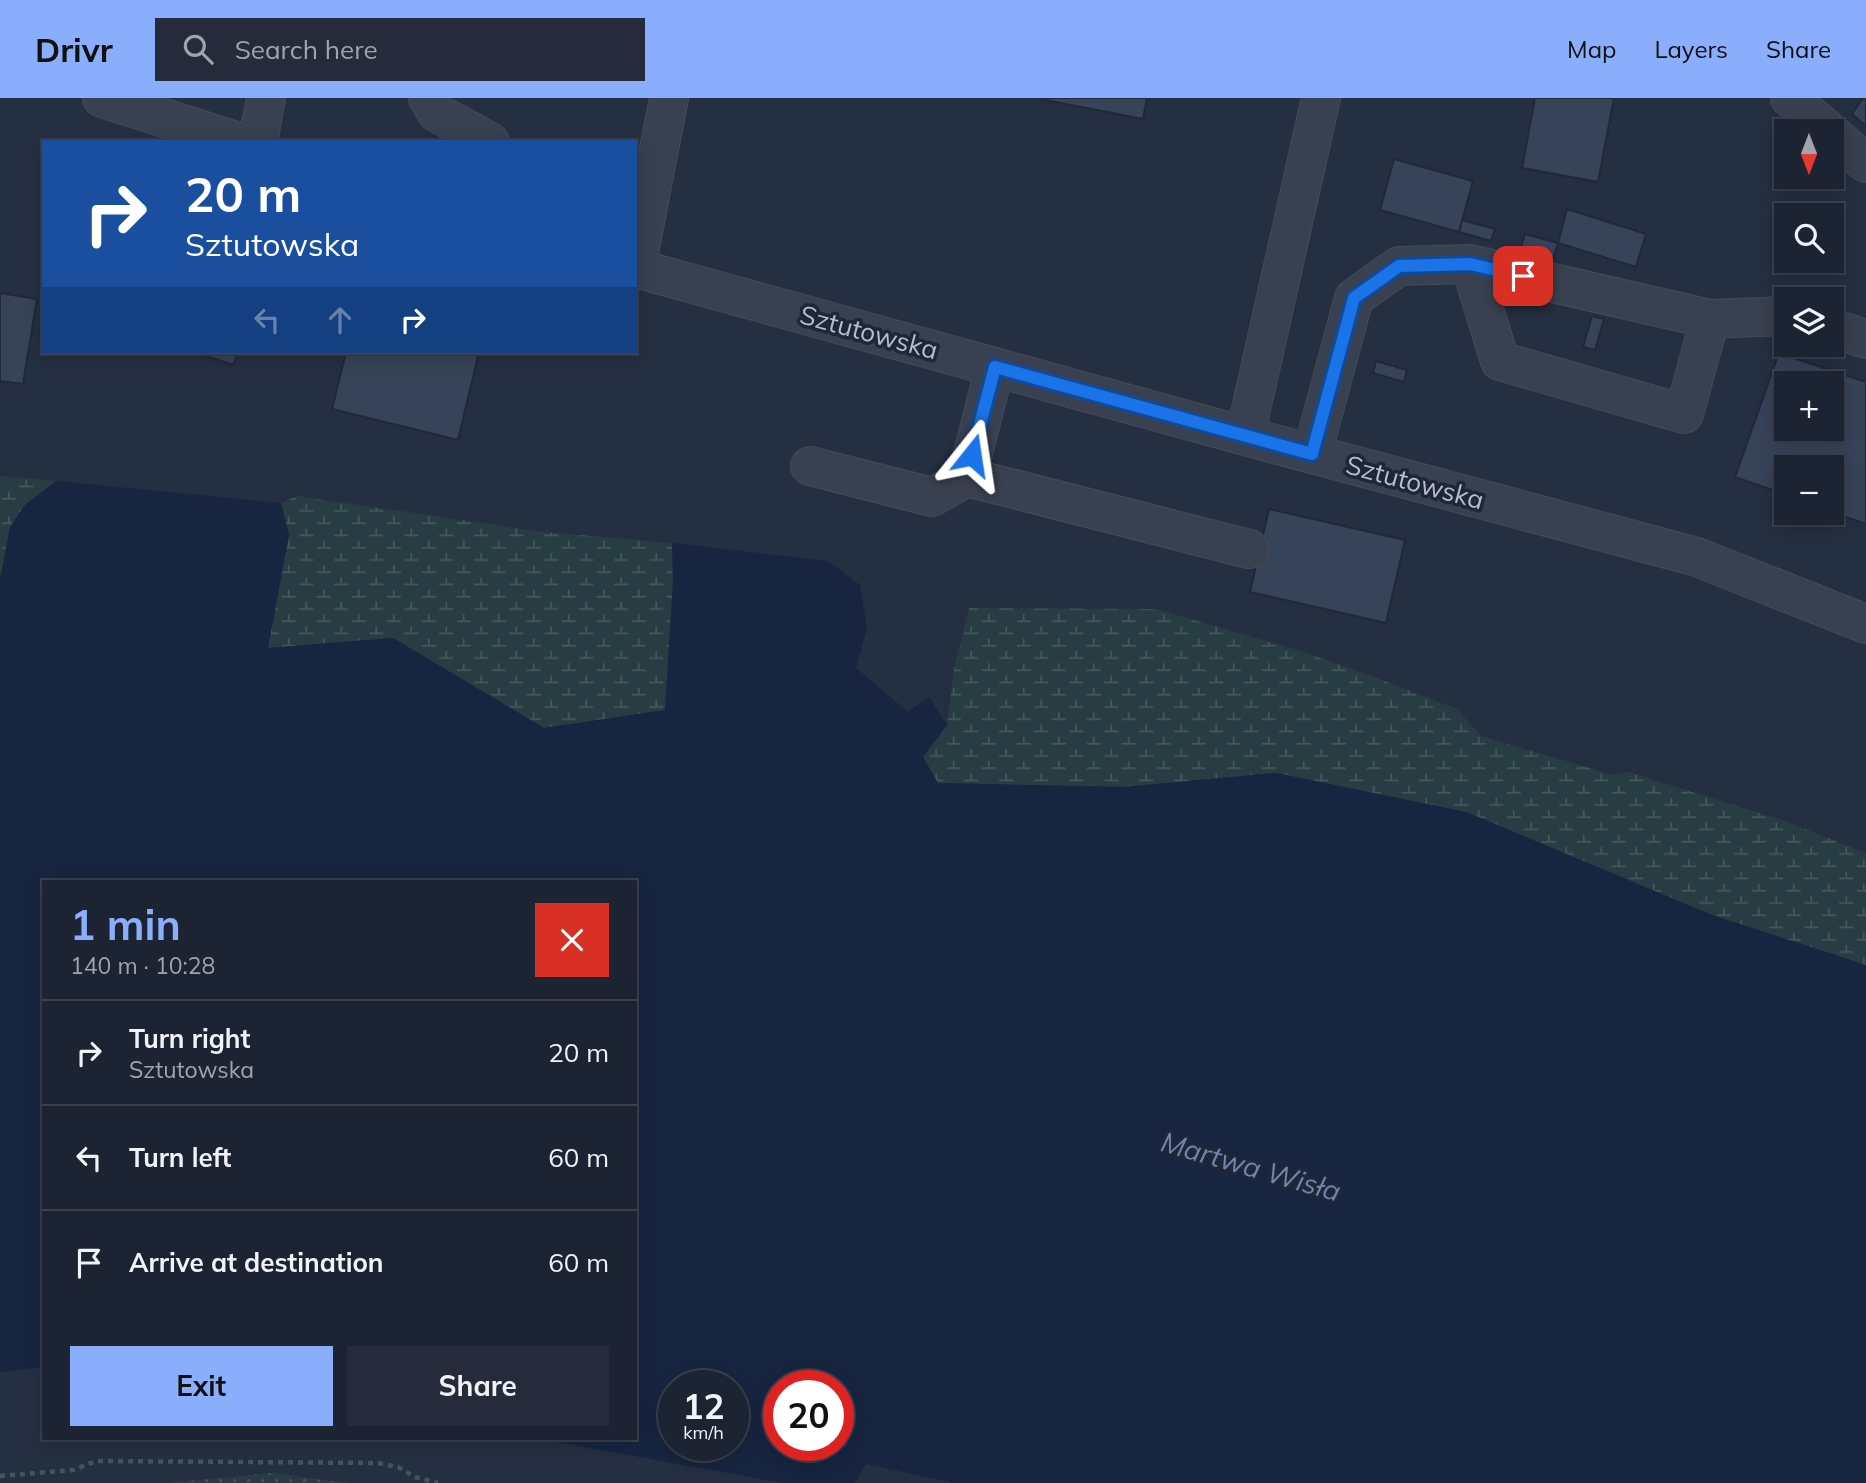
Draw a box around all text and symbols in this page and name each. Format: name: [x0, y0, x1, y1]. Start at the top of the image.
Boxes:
search box: [155, 18, 645, 81]
text: Drivr: [35, 29, 113, 70]
icon: search: [179, 30, 217, 68]
text: Search here: [235, 33, 378, 66]
text: Map: [1567, 34, 1616, 64]
text: Layers: [1654, 34, 1728, 64]
text: Share: [1766, 34, 1831, 64]
north arrow: [1774, 119, 1844, 189]
map controls: [1774, 119, 1844, 525]
text: 20 m: [185, 163, 301, 224]
icon: right: [70, 168, 161, 259]
button: search: [1774, 203, 1844, 273]
text: Sztutowska: [185, 224, 359, 264]
pin: [1493, 246, 1553, 306]
icon: arrive: [1504, 257, 1542, 295]
button: layers: [1774, 287, 1844, 357]
street label: Sztutowska: [796, 298, 942, 366]
icon: left: [248, 301, 286, 339]
icon: ahead: [321, 301, 359, 339]
icon: right: [394, 301, 432, 339]
button: +: [1774, 371, 1844, 441]
position arrow: [935, 418, 1009, 492]
street label: Sztutowska: [1342, 448, 1488, 516]
button: −: [1774, 455, 1844, 525]
text: 1 min: [70, 898, 181, 951]
button: close: [535, 903, 609, 977]
text: 140 m · 10:28: [70, 951, 215, 980]
text: Turn right: [129, 1022, 250, 1055]
icon: right: [70, 1034, 108, 1072]
text: 20 m: [548, 1036, 609, 1069]
text: Sztutowska: [129, 1055, 254, 1084]
water label: Martwa Wisła: [1157, 1124, 1345, 1208]
icon: left: [70, 1139, 108, 1177]
text: Turn left: [129, 1141, 231, 1174]
text: 60 m: [548, 1141, 609, 1174]
icon: arrive: [70, 1244, 108, 1282]
text: Arrive at destination: [129, 1246, 384, 1279]
text: 60 m: [548, 1246, 609, 1279]
button: Exit: [70, 1346, 333, 1426]
button: Share: [347, 1346, 609, 1426]
speed limit sign: 20: [763, 1370, 854, 1461]
text: 12: [682, 1384, 725, 1428]
text: km/h: [683, 1421, 724, 1444]

